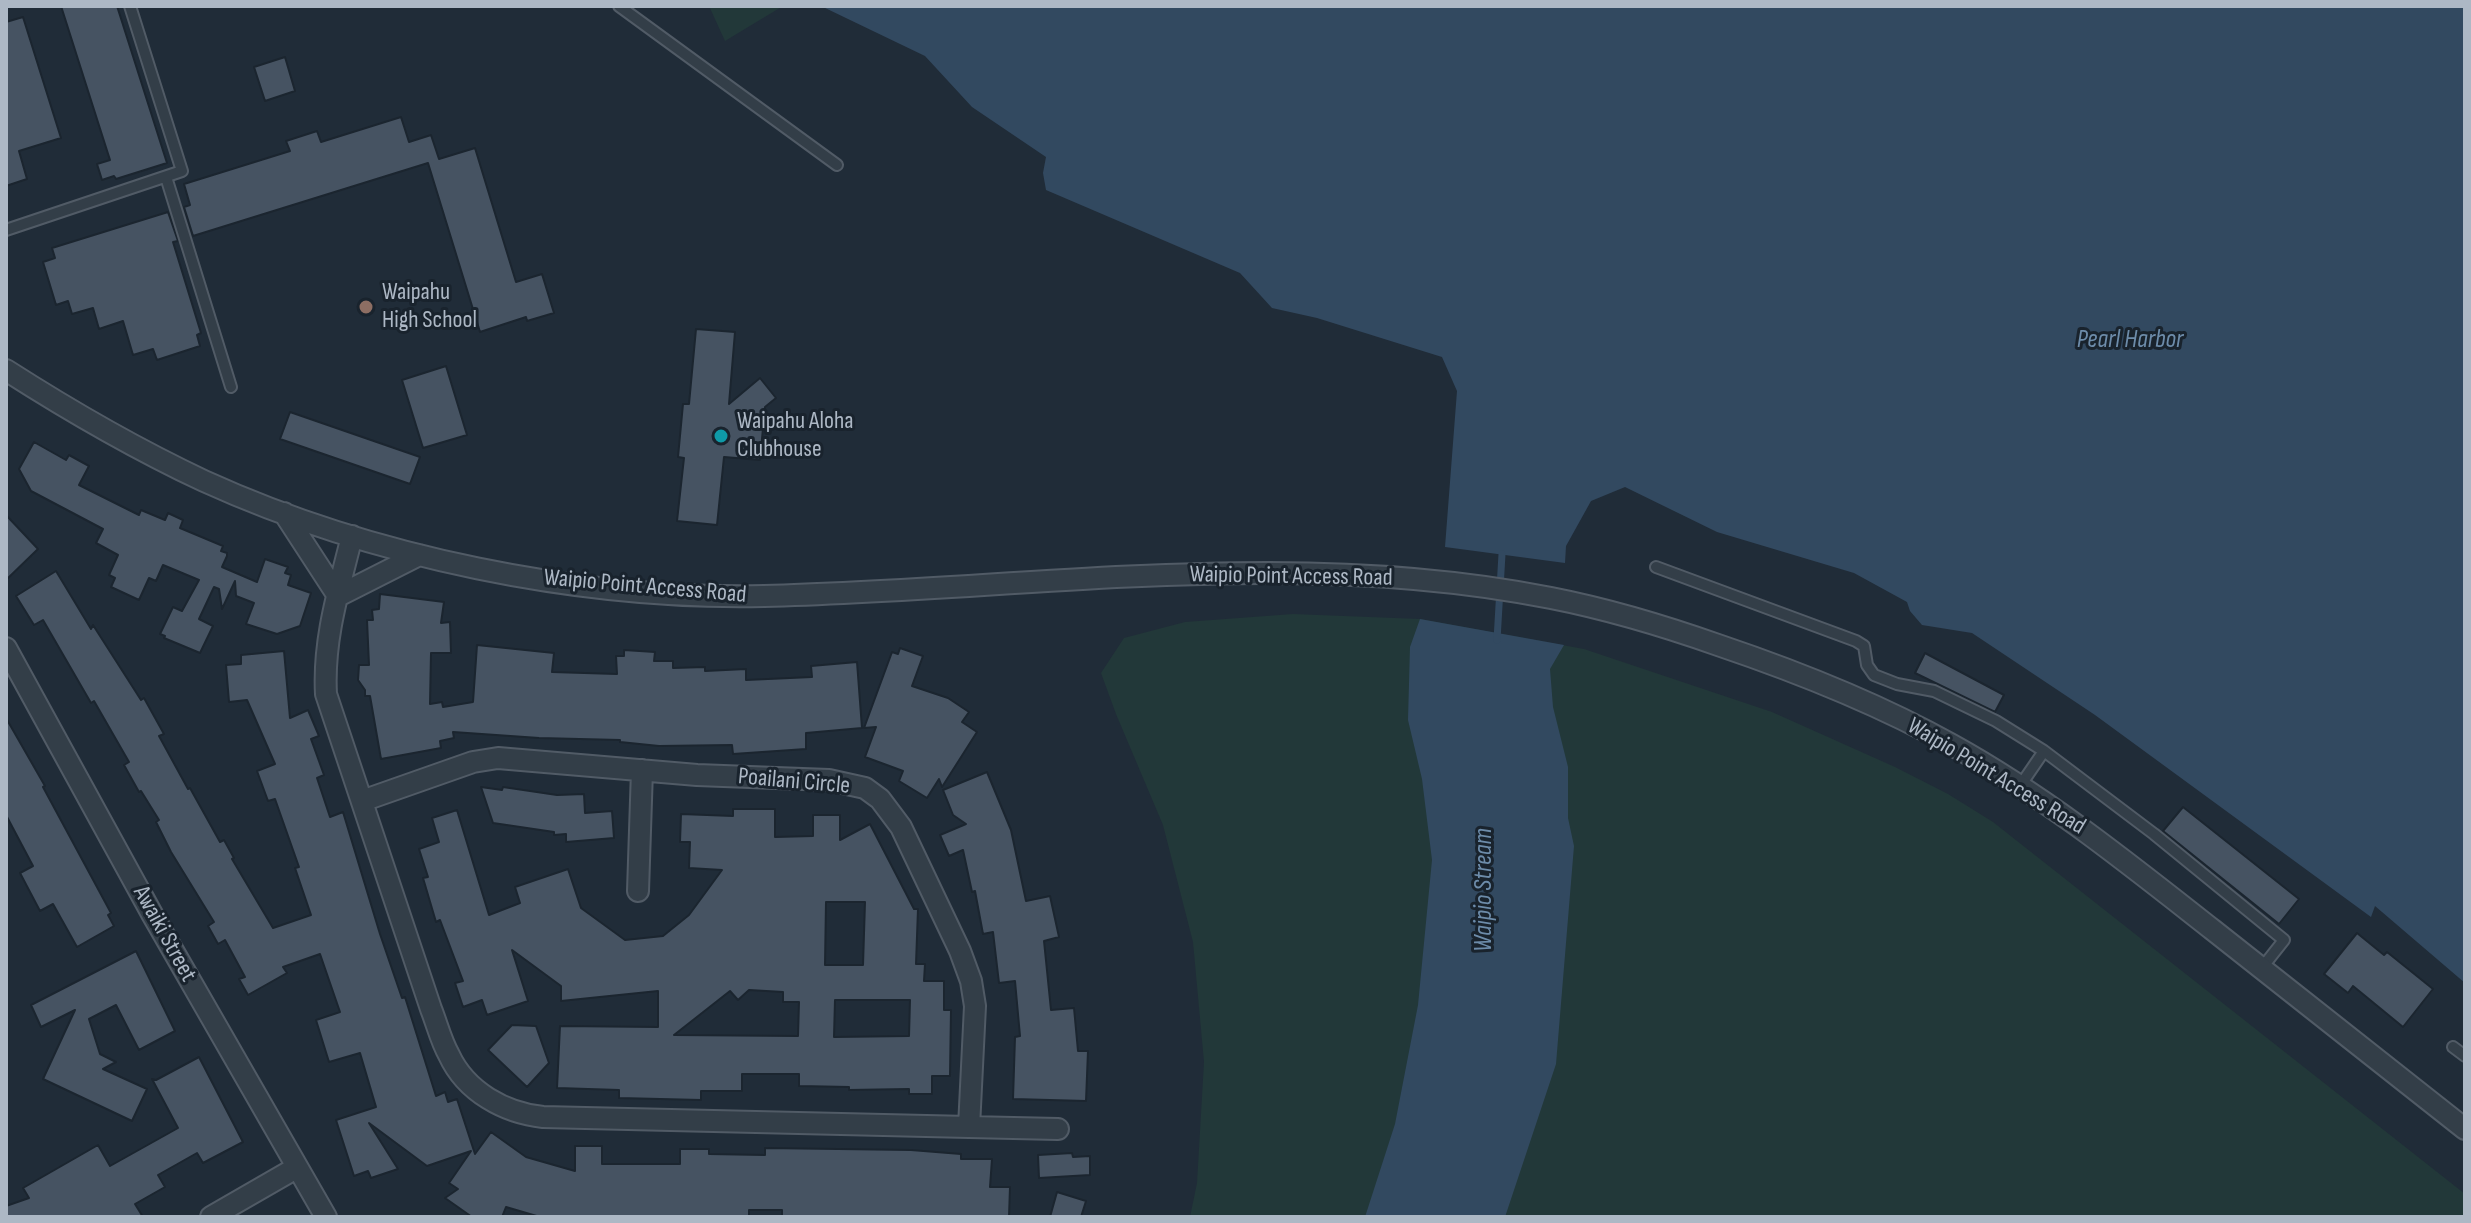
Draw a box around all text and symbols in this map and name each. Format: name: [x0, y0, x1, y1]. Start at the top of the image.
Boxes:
place label: Waipahu High School: [382, 279, 477, 335]
marker: Waipahu High School: [357, 298, 375, 316]
water label: Pearl Harbor: [2077, 324, 2183, 356]
place label: Waipahu Aloha Clubhouse: [737, 408, 853, 464]
marker: Waipahu Aloha Clubhouse: [712, 427, 730, 445]
street label: Waipio Point Access Road: [1189, 561, 1393, 593]
street label: Waipio Point Access Road: [543, 564, 747, 610]
street label: Waipio Point Access Road: [1902, 712, 2090, 842]
street label: Poailani Circle: [737, 763, 851, 801]
water label: Waipio Stream: [1468, 828, 1500, 952]
street label: Awaiki Street: [126, 881, 202, 987]

